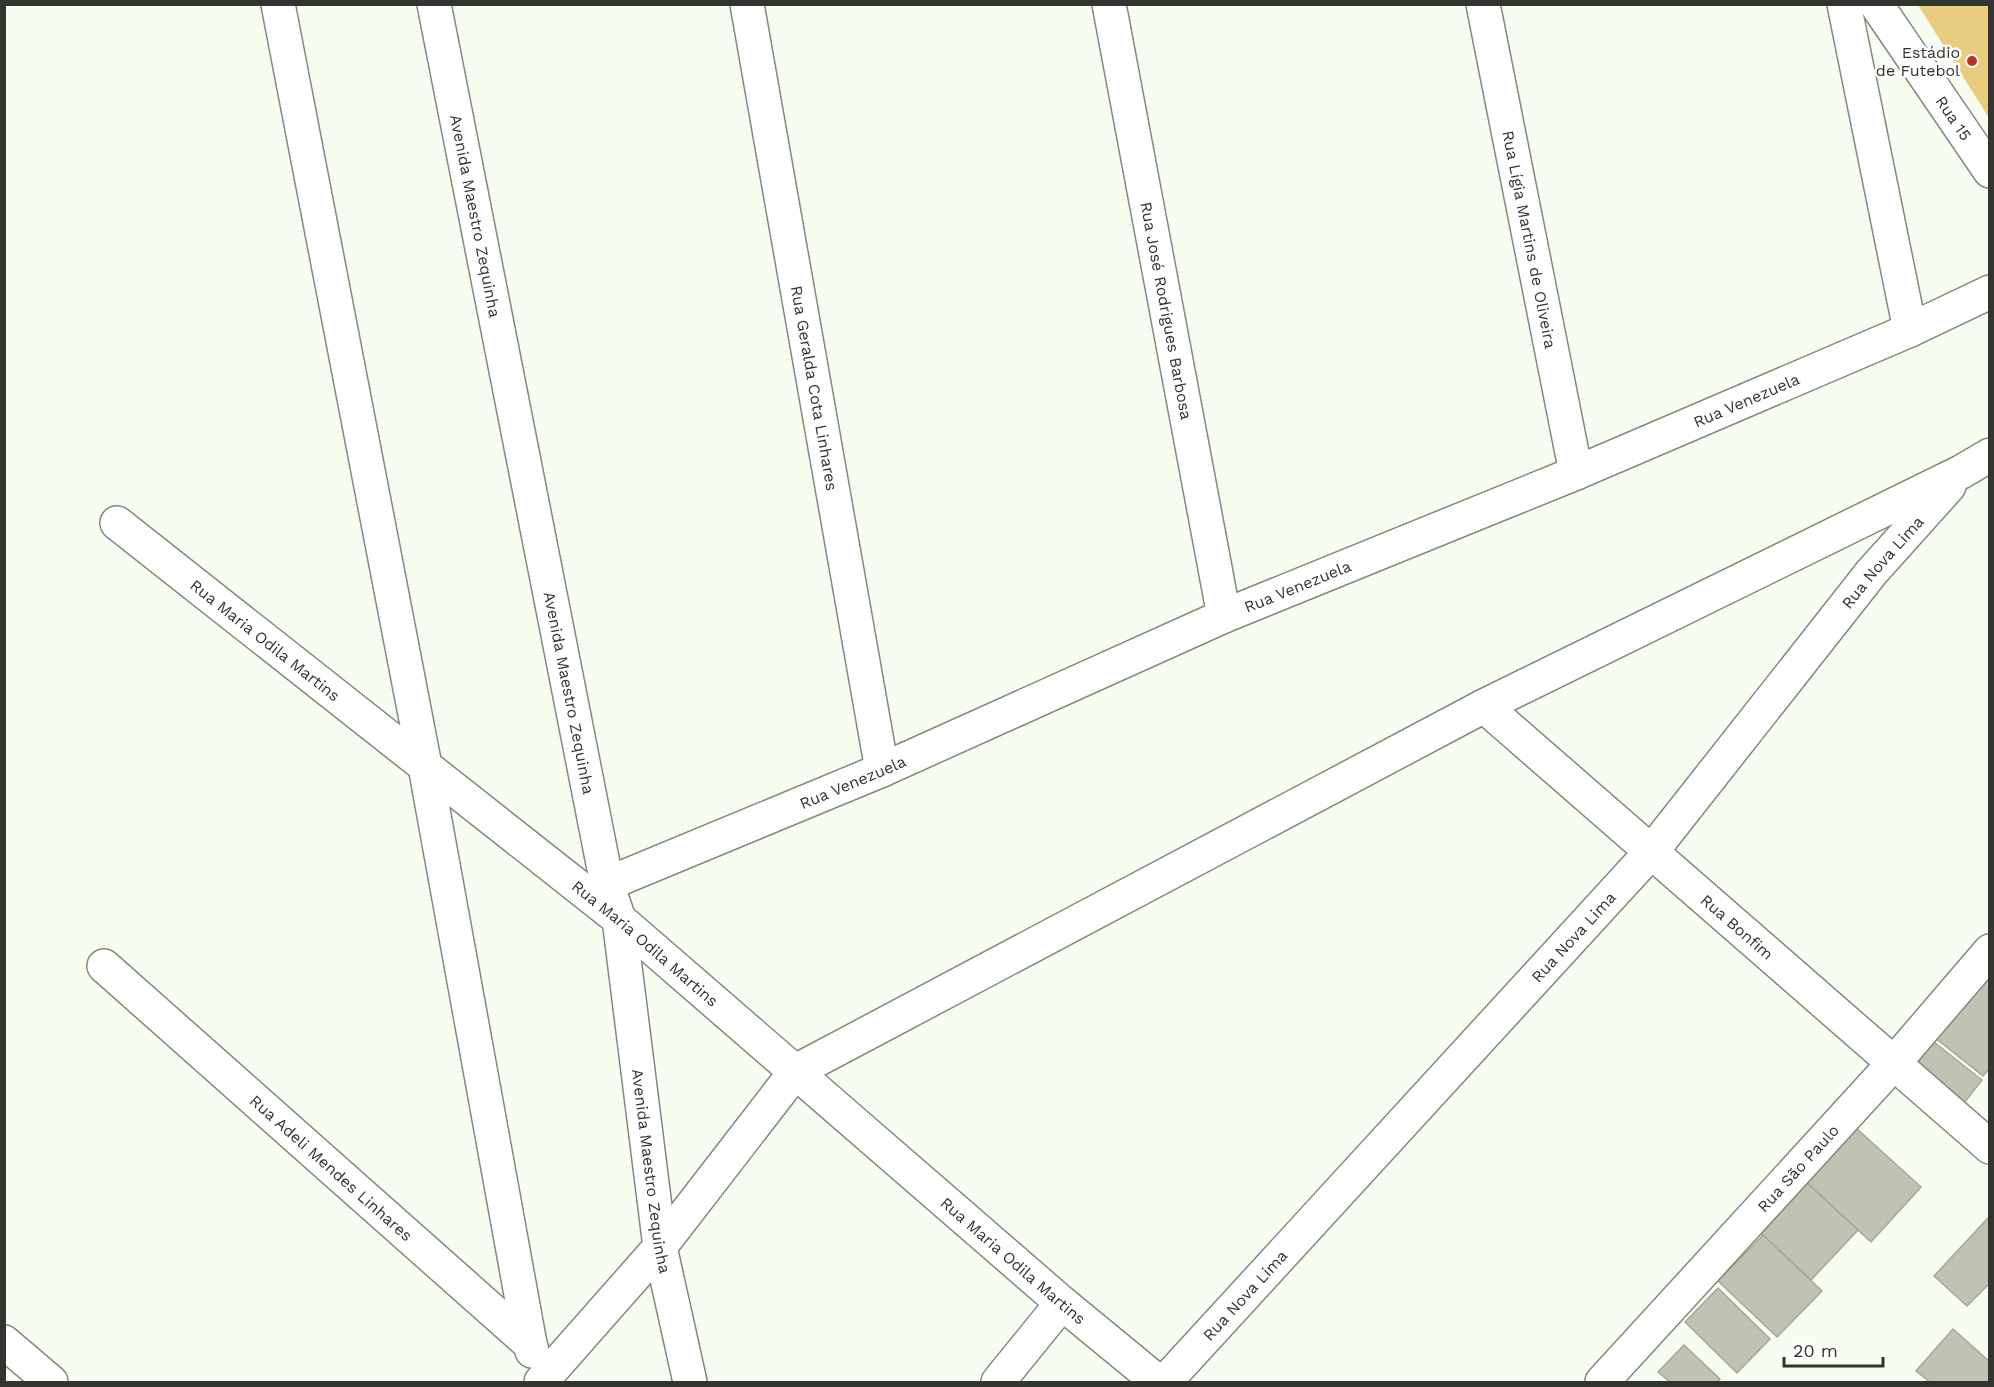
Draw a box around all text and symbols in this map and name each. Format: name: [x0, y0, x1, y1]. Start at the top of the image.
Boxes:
place label: Estádio de Futebol: [1876, 43, 1960, 80]
marker: Estádio de Futebol: [1965, 54, 1979, 68]
street label: Rua 15: [1932, 92, 1975, 144]
street label: Avenida Maestro Zequinha: [446, 113, 504, 319]
street label: Rua Lígia Martins de Oliveira: [1498, 129, 1560, 350]
street label: Rua José Rodrigues Barbosa: [1136, 200, 1196, 421]
street label: Rua Geralda Cota Linhares: [787, 284, 842, 492]
street label: Rua Venezuela: [1691, 369, 1802, 432]
street label: Rua Nova Lima: [1838, 512, 1928, 613]
street label: Rua Venezuela: [1241, 556, 1354, 617]
street label: Rua Maria Odila Martins: [186, 576, 344, 705]
street label: Avenida Maestro Zequinha: [540, 590, 598, 796]
street label: Rua Venezuela: [797, 751, 909, 813]
street label: Rua Maria Odila Martins: [568, 877, 722, 1011]
street label: Rua Nova Lima: [1527, 888, 1620, 986]
street label: Rua Bonfim: [1697, 890, 1777, 964]
street label: Avenida Maestro Zequinha: [628, 1068, 675, 1275]
street label: Rua Adeli Mendes Linhares: [246, 1091, 416, 1245]
street label: Rua São Paulo: [1753, 1121, 1843, 1216]
street label: Rua Maria Odila Martins: [937, 1193, 1089, 1329]
street label: Rua Nova Lima: [1199, 1246, 1291, 1345]
scale bar: [1784, 1330, 1883, 1368]
text: 20 m: [1793, 1340, 1838, 1361]

